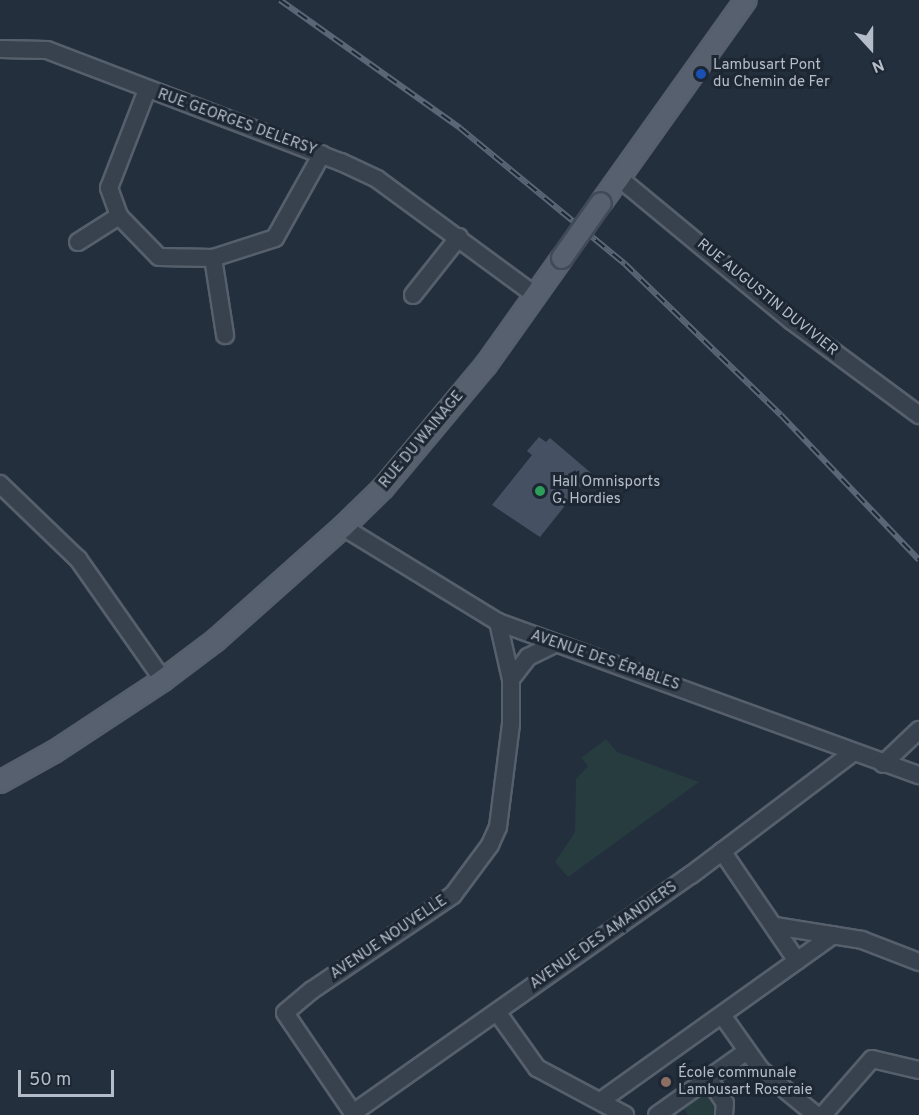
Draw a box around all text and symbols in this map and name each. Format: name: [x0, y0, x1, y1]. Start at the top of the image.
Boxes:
north arrow: [841, 18, 901, 78]
text: N: [868, 53, 886, 76]
place label: Lambusart Pont du Chemin de Fer: [713, 56, 830, 91]
marker: Lambusart Pont du Chemin de Fer: [694, 67, 708, 81]
street label: RUE GEORGES DELERSY: [155, 86, 319, 160]
street label: RUE AUGUSTIN DUVIVIER: [693, 236, 841, 360]
street label: RUE DU WAINAGE: [376, 388, 468, 492]
place label: Hall Omnisports G. Hordies: [552, 473, 660, 508]
marker: Hall Omnisports G. Hordies: [533, 484, 547, 498]
street label: AVENUE DES ÉRABLES: [528, 627, 682, 695]
street label: AVENUE DES AMANDIERS: [527, 878, 681, 994]
street label: AVENUE NOUVELLE: [327, 892, 451, 984]
scale bar: [21, 1058, 117, 1096]
place label: École communale Lambusart Roseraie: [678, 1064, 813, 1099]
text: 50 m: [29, 1069, 71, 1092]
marker: École communale Lambusart Roseraie: [659, 1075, 673, 1089]

